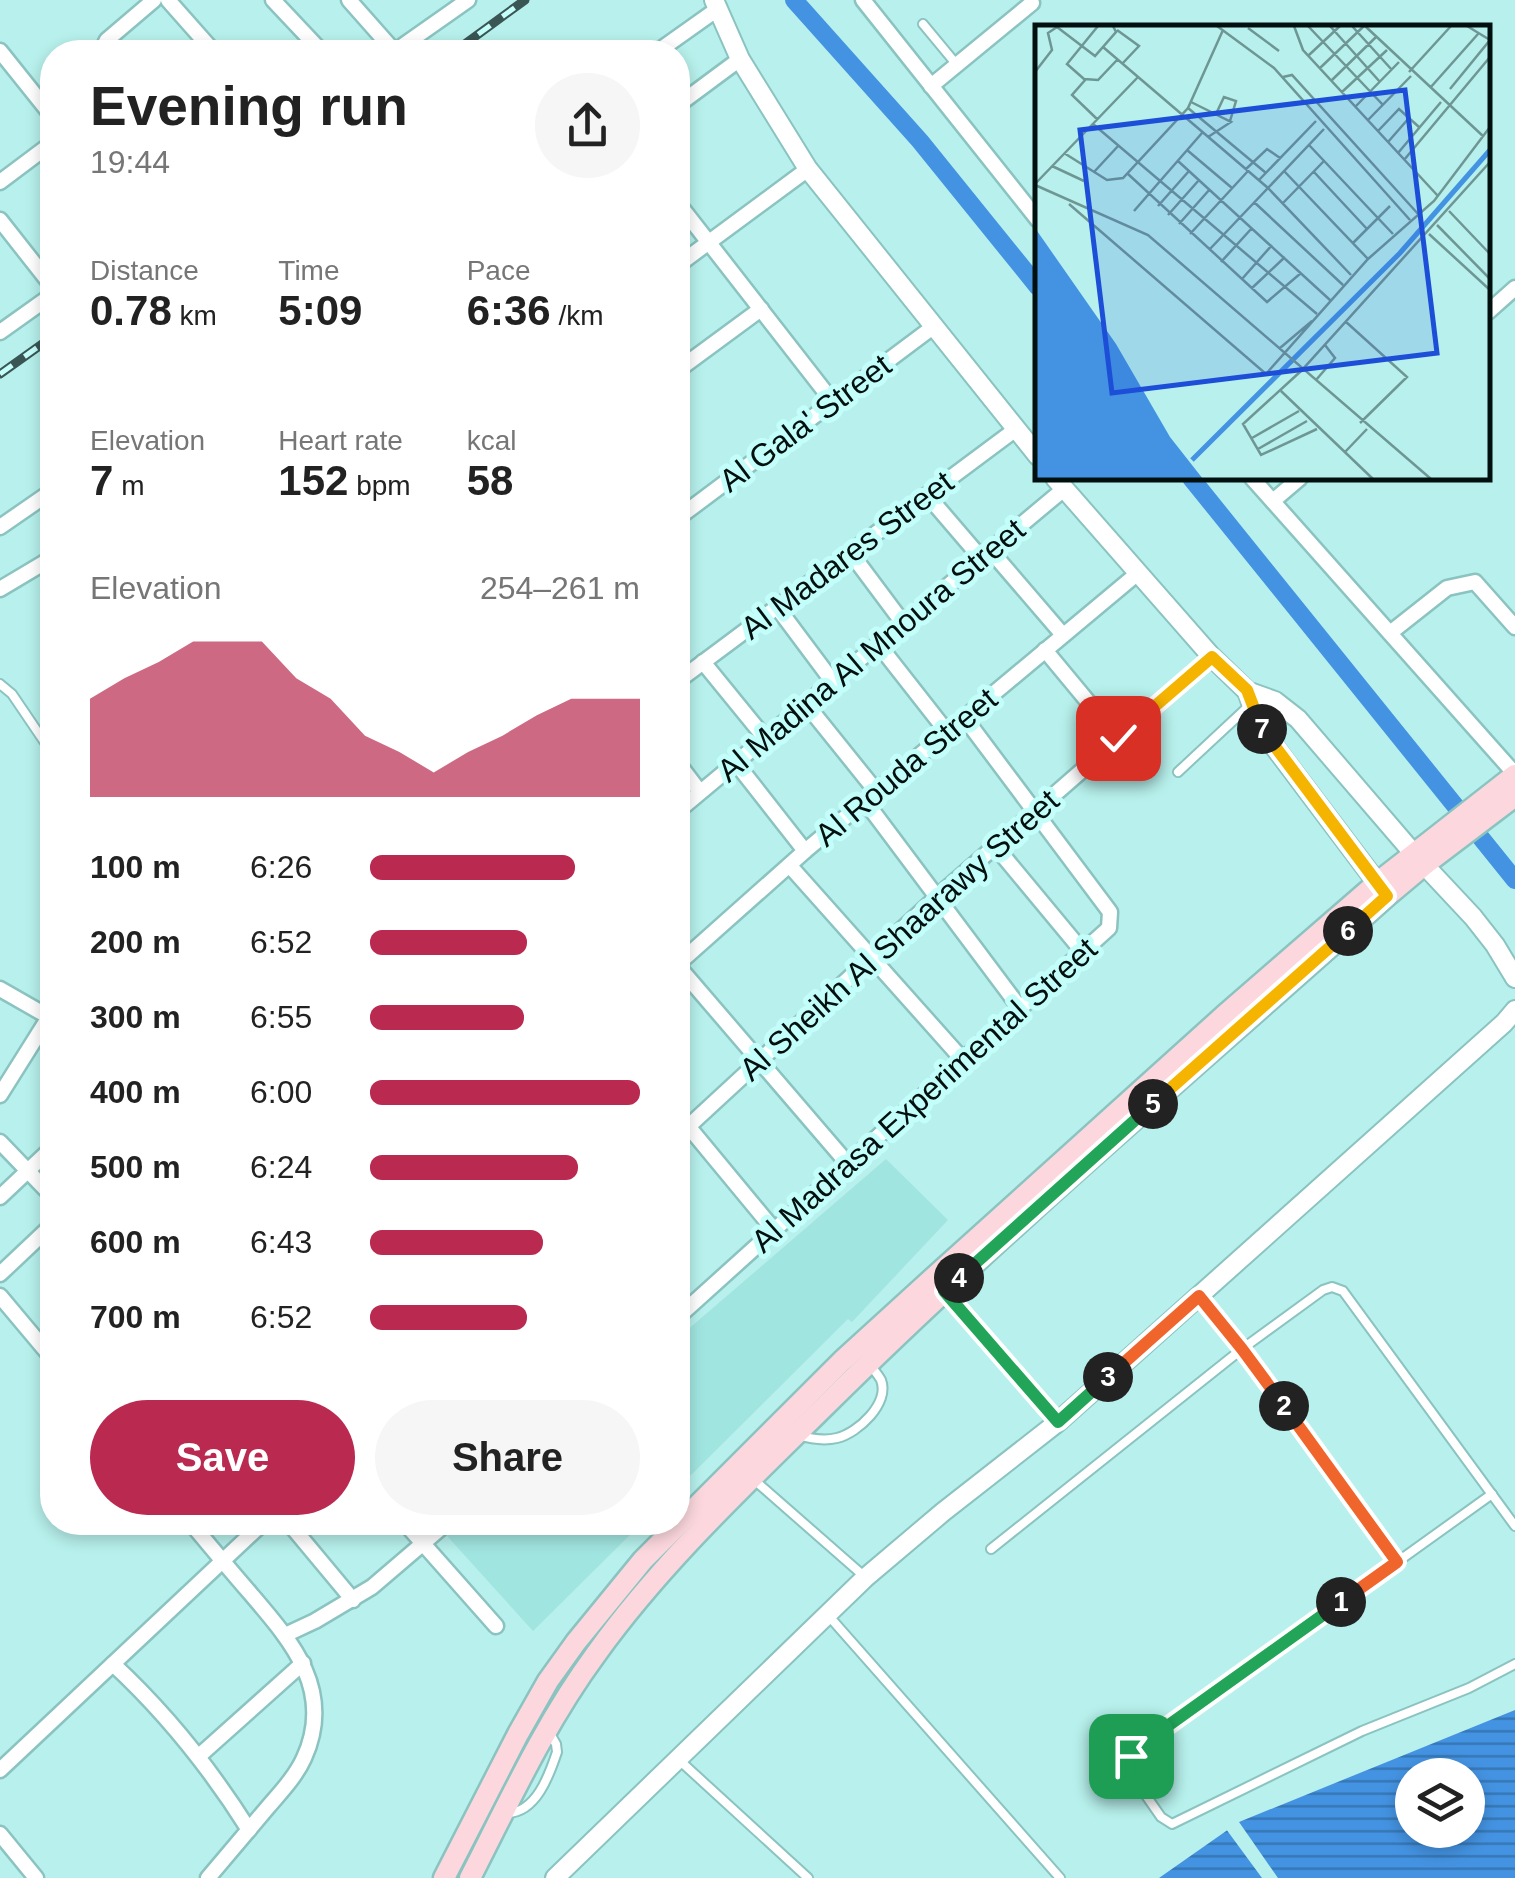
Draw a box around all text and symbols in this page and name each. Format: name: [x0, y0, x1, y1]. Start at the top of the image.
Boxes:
inset map: [1035, 25, 1490, 480]
button: share: [535, 73, 640, 178]
text: Evening run: [90, 75, 408, 137]
text: 19:44: [90, 144, 170, 180]
text: Distance: [90, 255, 199, 286]
text: Time: [278, 255, 340, 286]
text: Pace: [467, 255, 530, 286]
text: 0.78: [90, 287, 172, 334]
text: 5:09: [278, 287, 362, 334]
text: 6:36: [467, 287, 551, 334]
text: km: [172, 300, 217, 331]
text: /km: [551, 300, 604, 331]
street label: Al Gala' Street: [712, 347, 898, 499]
text: Elevation: [90, 425, 205, 456]
text: Heart rate: [278, 425, 403, 456]
text: kcal: [467, 425, 516, 456]
text: 7: [90, 457, 113, 504]
text: 152: [278, 457, 348, 504]
text: 58: [467, 457, 513, 504]
street label: Al Madares Street: [734, 463, 960, 646]
text: m: [113, 470, 144, 501]
text: bpm: [348, 470, 411, 501]
street label: Al Madina Al Mnoura Street: [710, 511, 1032, 789]
text: Elevation: [90, 570, 222, 606]
text: 254–261 m: [480, 570, 640, 606]
street label: Al Rouda Street: [808, 681, 1004, 853]
pin: [1076, 696, 1161, 781]
pin: 7: [1237, 704, 1287, 754]
icon: check: [1091, 711, 1146, 766]
text: 7: [1254, 713, 1270, 744]
street label: Al Sheikh Al Shaarawy Street: [732, 782, 1066, 1088]
text: 100 m: [90, 849, 181, 885]
text: 6:26: [250, 849, 312, 885]
pin: 6: [1323, 906, 1373, 956]
text: 6: [1340, 915, 1356, 946]
text: 200 m: [90, 924, 181, 960]
text: 6:52: [250, 924, 312, 960]
street label: Al Madrasa Experimental Street: [744, 930, 1104, 1260]
text: 300 m: [90, 999, 181, 1035]
text: 6:55: [250, 999, 312, 1035]
text: 400 m: [90, 1074, 181, 1110]
text: 6:00: [250, 1074, 312, 1110]
pin: 5: [1128, 1079, 1178, 1129]
text: 5: [1145, 1088, 1161, 1119]
text: 500 m: [90, 1149, 181, 1185]
text: 6:24: [250, 1149, 312, 1185]
text: 600 m: [90, 1224, 181, 1260]
text: 6:43: [250, 1224, 312, 1260]
pin: 4: [934, 1253, 984, 1303]
text: 4: [951, 1262, 967, 1293]
text: 700 m: [90, 1299, 181, 1335]
text: 6:52: [250, 1299, 312, 1335]
pin: 3: [1083, 1352, 1133, 1402]
text: 3: [1100, 1361, 1116, 1392]
pin: 2: [1259, 1381, 1309, 1431]
text: 2: [1276, 1390, 1292, 1421]
button: Save: [90, 1400, 355, 1515]
button: Share: [375, 1400, 640, 1515]
pin: 1: [1316, 1577, 1366, 1627]
text: 1: [1333, 1586, 1349, 1617]
pin: [1089, 1714, 1174, 1799]
icon: arrive: [1104, 1729, 1159, 1784]
map controls: [1395, 1758, 1485, 1848]
button: layers: [1395, 1758, 1485, 1848]

